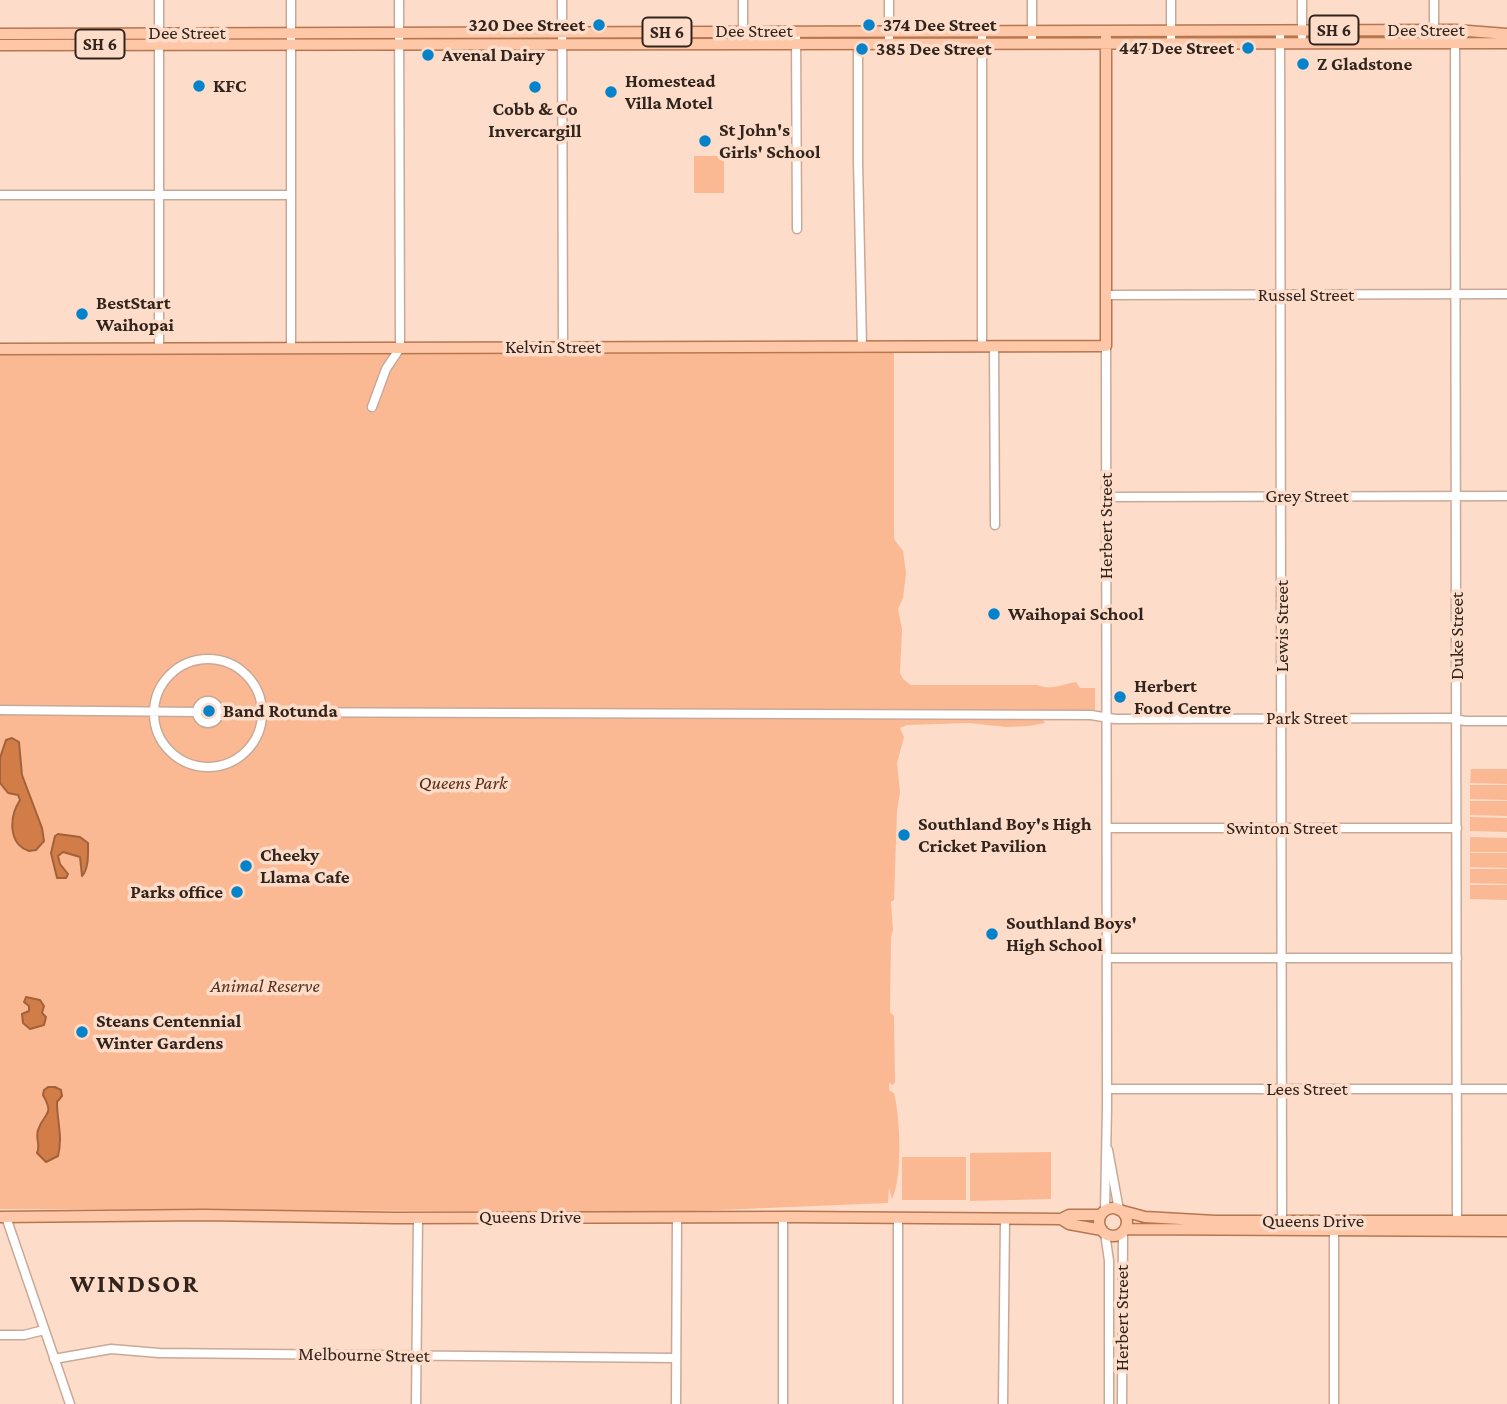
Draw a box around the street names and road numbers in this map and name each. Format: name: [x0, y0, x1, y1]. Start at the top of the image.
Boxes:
road number: SH 6: [1310, 15, 1358, 44]
road number: SH 6: [642, 17, 692, 46]
street label: Dee Street: [1387, 19, 1465, 41]
street label: Dee Street: [715, 20, 793, 42]
street label: Dee Street: [148, 22, 226, 44]
road number: SH 6: [76, 29, 124, 58]
street label: Russel Street: [1258, 284, 1354, 306]
street label: Kelvin Street: [505, 336, 601, 358]
street label: Herbert Street: [1095, 473, 1117, 579]
street label: Grey Street: [1265, 485, 1349, 507]
street label: Lewis Street: [1271, 580, 1293, 672]
street label: Duke Street: [1446, 592, 1468, 680]
street label: Park Street: [1266, 707, 1348, 729]
street label: Swinton Street: [1226, 817, 1338, 839]
street label: Lees Street: [1266, 1078, 1348, 1100]
street label: Queens Drive: [479, 1206, 581, 1228]
street label: Queens Drive: [1262, 1210, 1364, 1232]
street label: Herbert Street: [1111, 1265, 1133, 1371]
street label: Melbourne Street: [298, 1342, 430, 1368]

